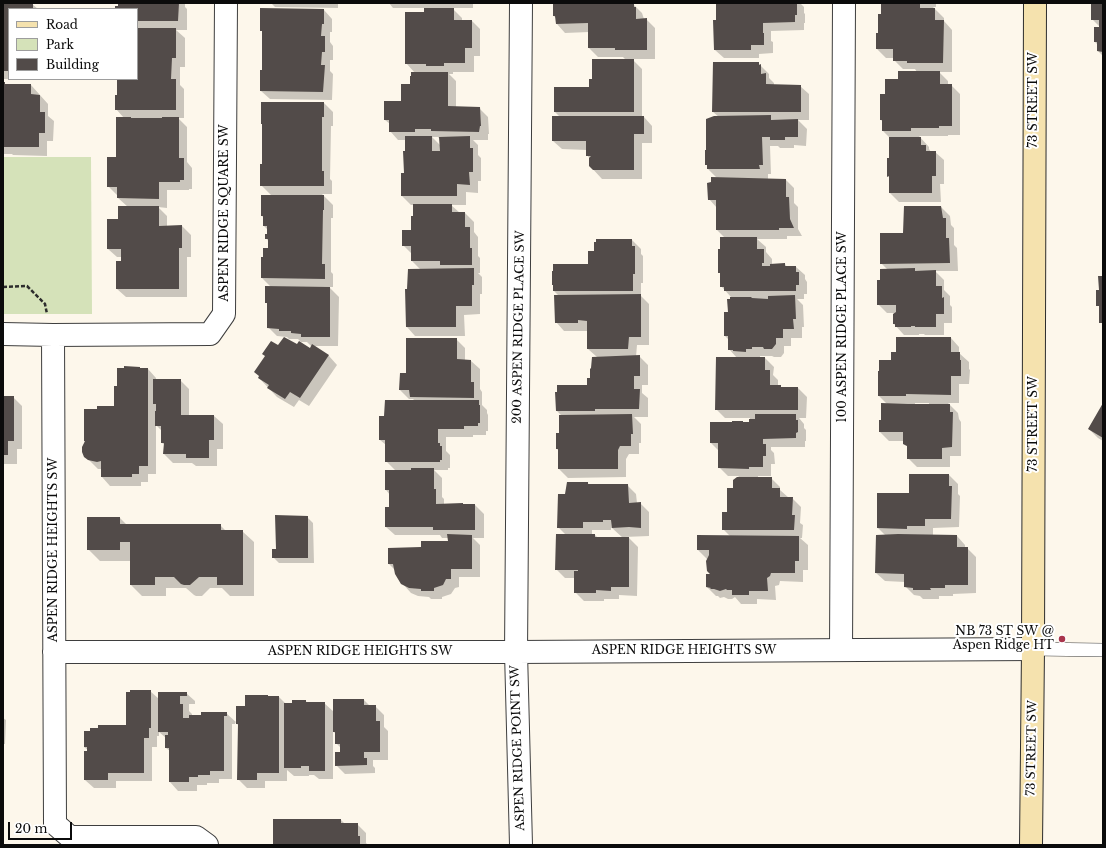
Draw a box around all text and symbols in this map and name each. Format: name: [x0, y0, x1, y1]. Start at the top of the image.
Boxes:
legend: [8, 8, 138, 80]
text: Road: [46, 17, 78, 32]
text: Park: [46, 37, 74, 52]
street label: 73 STREET SW: [1027, 52, 1041, 148]
text: Building: [46, 57, 99, 72]
street label: ASPEN RIDGE SQUARE SW: [218, 124, 232, 302]
street label: 200 ASPEN RIDGE PLACE SW: [510, 230, 528, 424]
street label: 100 ASPEN RIDGE PLACE SW: [836, 231, 850, 423]
street label: 73 STREET SW: [1027, 376, 1041, 472]
street label: ASPEN RIDGE HEIGHTS SW: [47, 458, 61, 642]
place label: NB 73 ST SW @ Aspen Ridge HT: [953, 625, 1054, 653]
marker: NB 73 ST SW @ Aspen Ridge HT: [1057, 634, 1067, 644]
street label: ASPEN RIDGE HEIGHTS SW: [592, 644, 776, 658]
street label: ASPEN RIDGE HEIGHTS SW: [268, 645, 452, 659]
street label: ASPEN RIDGE POINT SW: [508, 665, 528, 831]
street label: 73 STREET SW: [1024, 700, 1040, 796]
scale bar: [10, 814, 74, 840]
text: 20 m: [15, 821, 47, 836]

